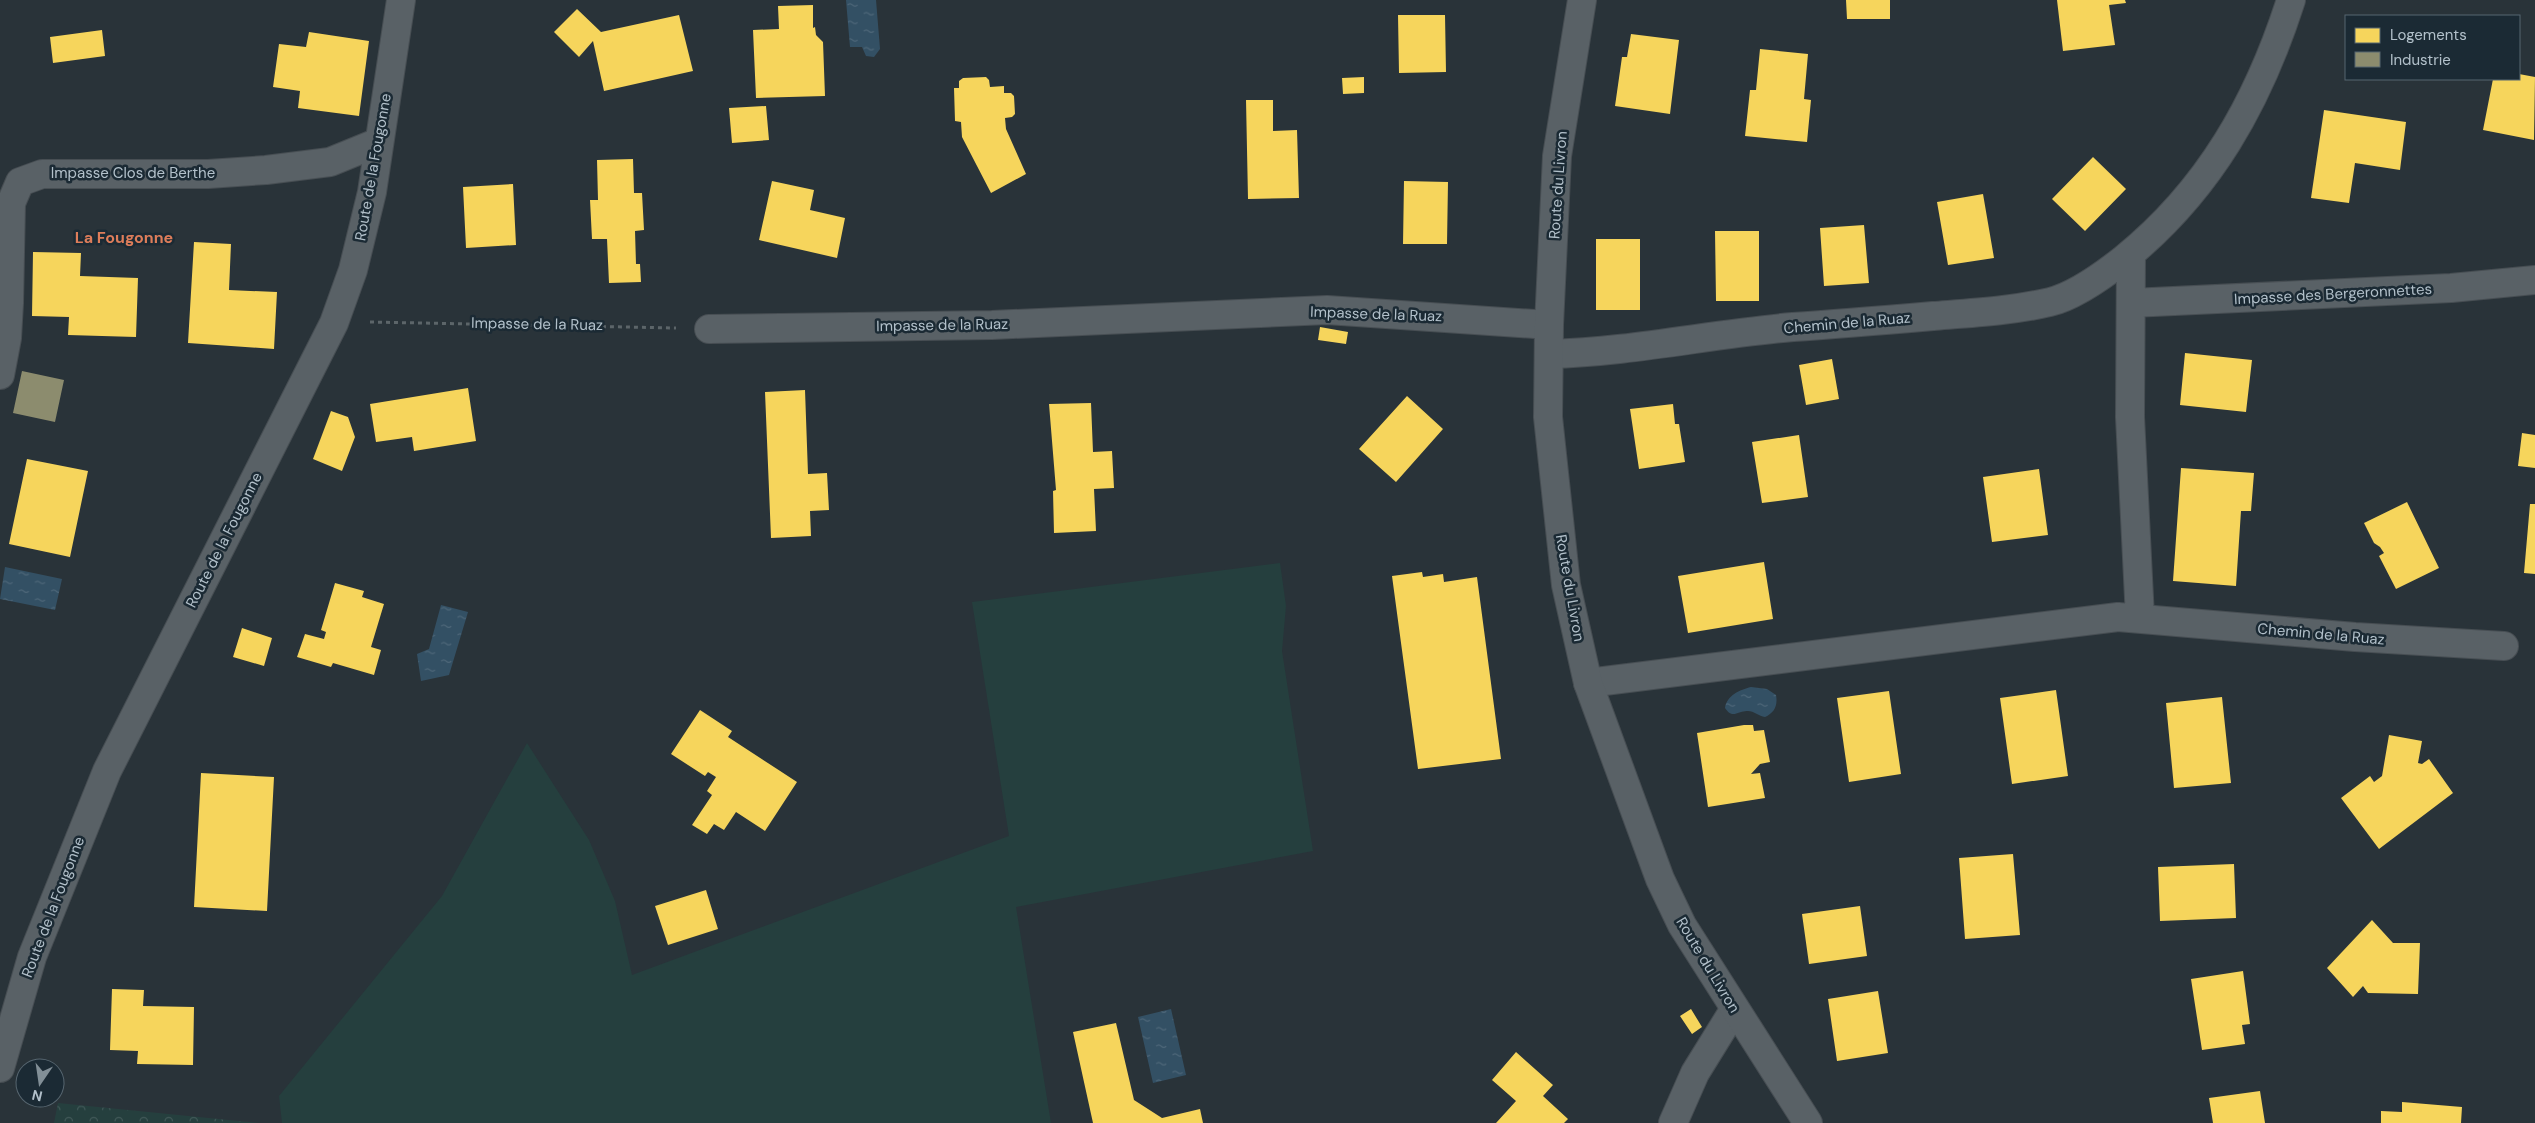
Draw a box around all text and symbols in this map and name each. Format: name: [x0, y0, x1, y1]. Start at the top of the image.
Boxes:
legend: [2345, 15, 2520, 80]
text: Logements: [2390, 25, 2467, 45]
text: Industrie: [2390, 50, 2451, 70]
street label: Route de la Fougonne: [350, 92, 396, 242]
street label: Route du Livron: [1544, 130, 1572, 240]
street label: Impasse Clos de Berthe: [51, 163, 215, 183]
district label: La Fougonne: [75, 227, 173, 248]
street label: Impasse des Bergeronnettes: [2234, 279, 2432, 309]
street label: Impasse de la Ruaz: [1310, 302, 1442, 326]
street label: Chemin de la Ruaz: [1783, 307, 1911, 339]
street label: Impasse de la Ruaz: [471, 313, 603, 335]
street label: Impasse de la Ruaz: [876, 314, 1008, 336]
street label: Route de la Fougonne: [181, 469, 267, 611]
street label: Route du Livron: [1551, 533, 1589, 643]
street label: Chemin de la Ruaz: [2257, 618, 2385, 650]
street label: Route de la Fougonne: [17, 834, 89, 980]
street label: Route du Livron: [1672, 913, 1744, 1017]
north arrow: [15, 1058, 65, 1108]
text: N: [30, 1086, 44, 1106]

